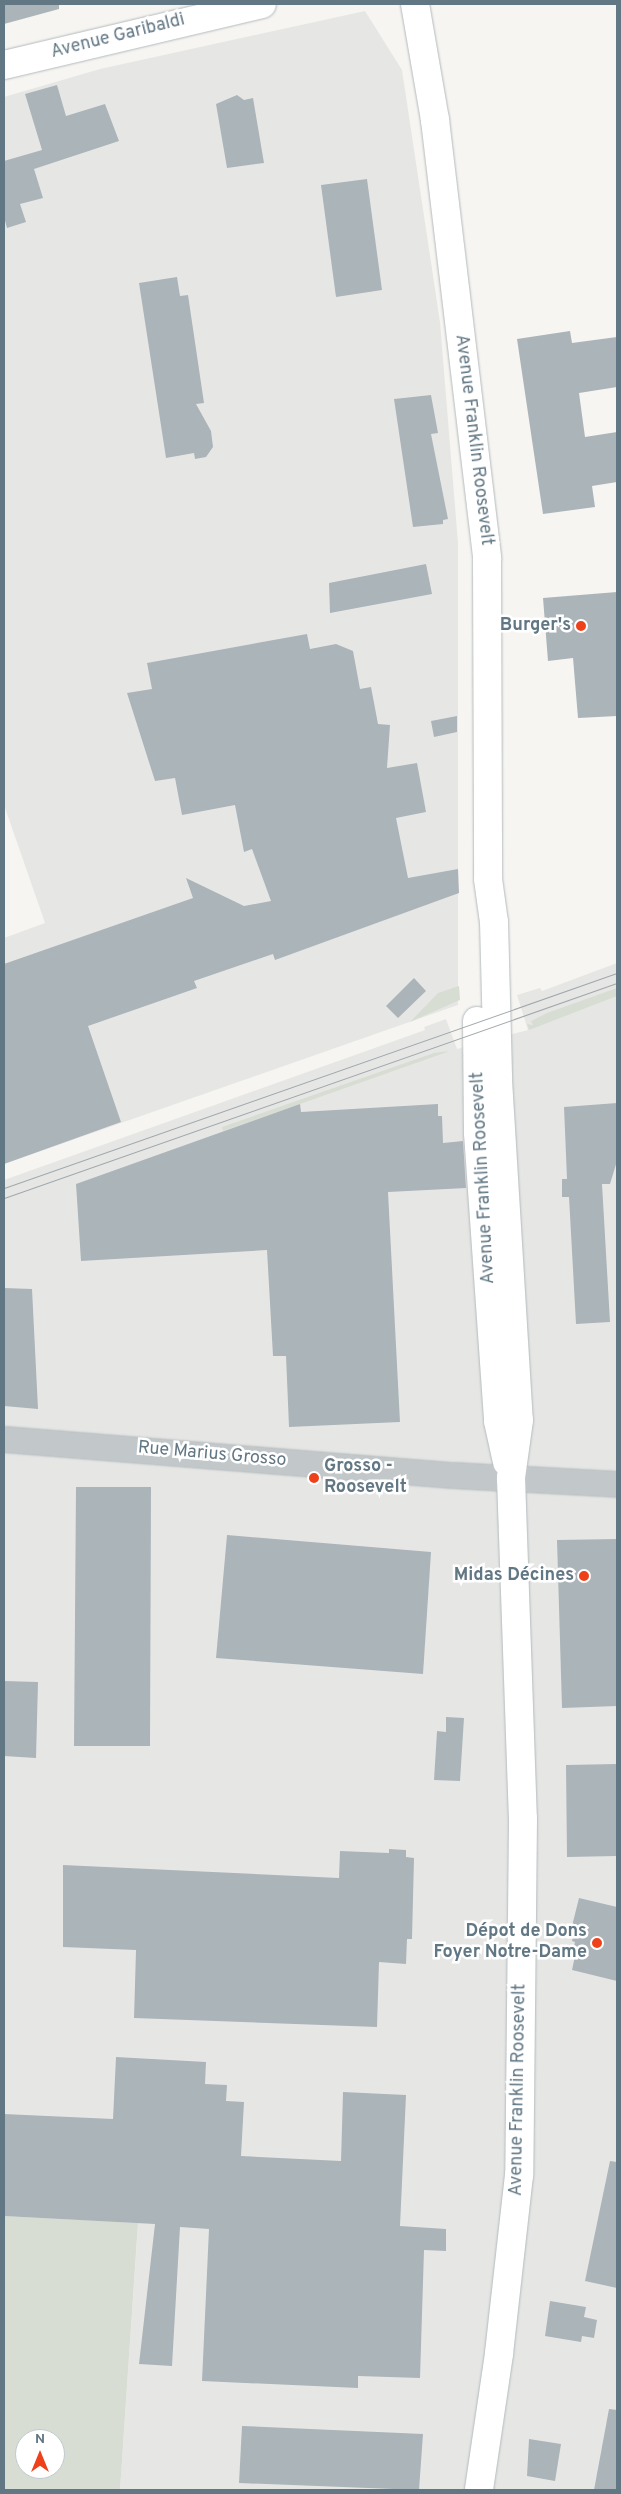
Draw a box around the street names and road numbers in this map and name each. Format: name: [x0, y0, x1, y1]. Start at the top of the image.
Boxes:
street label: Avenue Garibaldi: [49, 10, 187, 64]
street label: Avenue Franklin Roosevelt: [449, 333, 497, 547]
street label: Avenue Franklin Roosevelt: [468, 1071, 500, 1285]
street label: Rue Marius Grosso: [137, 1438, 287, 1472]
street label: Avenue Franklin Roosevelt: [506, 1984, 532, 2196]

